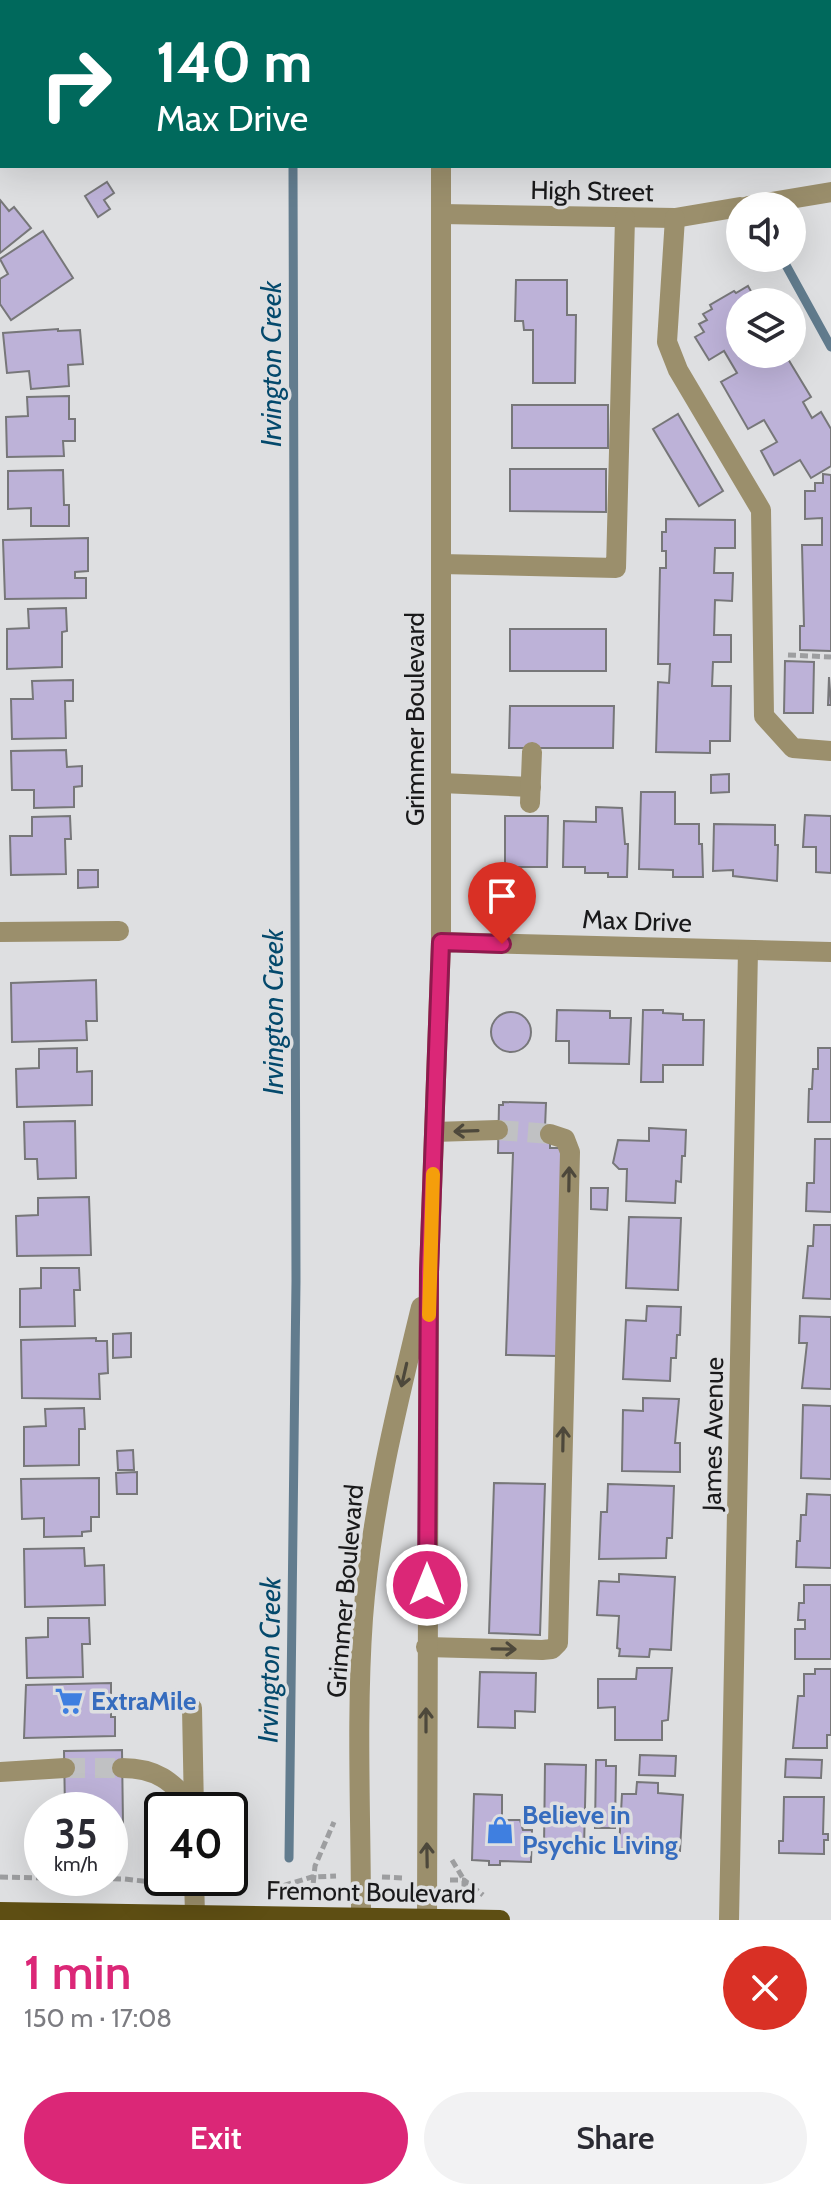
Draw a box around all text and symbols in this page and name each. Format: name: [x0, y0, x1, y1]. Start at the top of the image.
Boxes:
text: 140 m: [156, 28, 312, 96]
icon: right: [24, 32, 128, 136]
text: Max Drive: [156, 96, 308, 140]
street label: High Street: [530, 174, 654, 208]
map controls: [726, 192, 806, 368]
button: sound: [726, 192, 806, 272]
water label: Irvington Creek: [254, 280, 288, 447]
button: layers: [726, 288, 806, 368]
street label: Grimmer Boulevard: [399, 612, 431, 826]
pin: [468, 862, 536, 944]
icon: arrive: [480, 874, 524, 918]
street label: Max Drive: [582, 903, 692, 939]
water label: Irvington Creek: [256, 928, 290, 1095]
one-way arrow: [453, 1124, 480, 1139]
one-way arrow: [562, 1166, 577, 1193]
street label: James Avenue: [696, 1357, 730, 1512]
one-way arrow: [396, 1362, 411, 1387]
one-way arrow: [555, 1426, 570, 1453]
street label: Grimmer Boulevard: [320, 1483, 370, 1699]
position arrow: [385, 1543, 469, 1627]
water label: Irvington Creek: [251, 1576, 287, 1743]
one-way arrow: [490, 1641, 517, 1657]
place label: ExtraMile: [91, 1685, 196, 1717]
supermarket icon: ExtraMile: [54, 1686, 84, 1716]
one-way arrow: [418, 1707, 434, 1734]
speed limit sign: 40: [144, 1792, 248, 1896]
place label: Believe in Psychic Living: [522, 1799, 678, 1861]
text: 35: [54, 1809, 98, 1858]
shop icon: Believe in Psychic Living: [485, 1815, 515, 1845]
one-way arrow: [419, 1842, 434, 1869]
text: km/h: [54, 1852, 98, 1876]
street label: Fremont Boulevard: [266, 1874, 476, 1910]
text: 1 min: [24, 1943, 131, 2001]
button: close: [723, 1946, 807, 2030]
text: 150 m · 17:08: [24, 2002, 172, 2034]
button: Exit: [24, 2092, 408, 2184]
button: Share: [424, 2092, 807, 2184]

